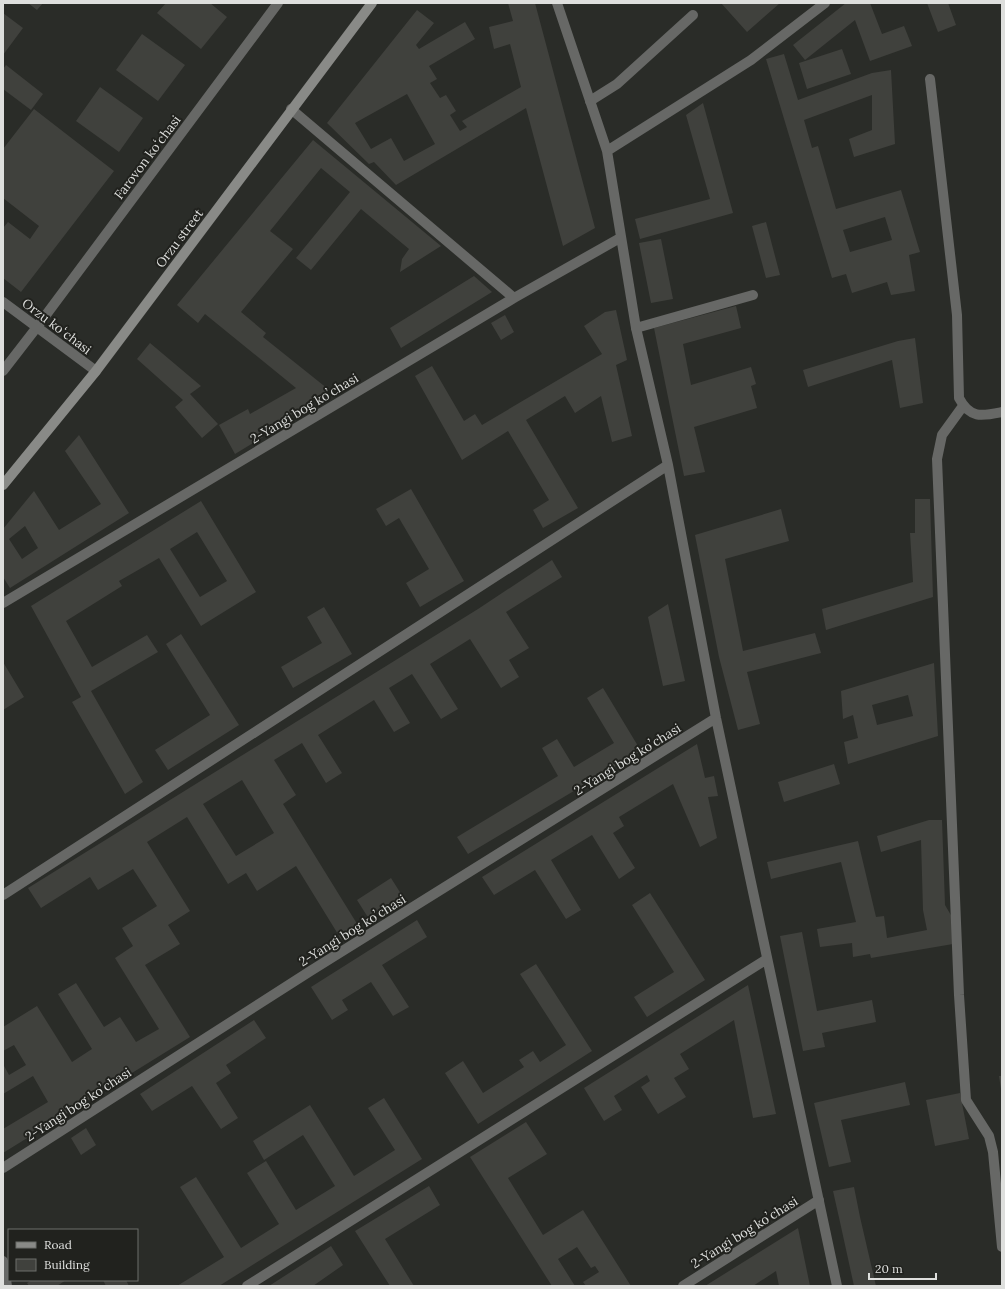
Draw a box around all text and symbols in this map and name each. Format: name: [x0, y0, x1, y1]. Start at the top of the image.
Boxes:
street label: Farovon koʻchasi: [110, 112, 185, 203]
street label: Orzu street: [152, 205, 207, 271]
street label: Orzu koʻchasi: [19, 295, 95, 358]
street label: 2-Yangi bog koʼchasi: [247, 369, 362, 447]
street label: 2-Yangi bog koʼchasi: [571, 719, 684, 799]
street label: 2-Yangi bog koʼchasi: [296, 890, 409, 970]
street label: 2-Yangi bog koʼchasi: [22, 1064, 135, 1145]
street label: 2-Yangi bog koʼchasi: [688, 1192, 801, 1272]
legend: [8, 1229, 138, 1281]
text: Road: [44, 1237, 72, 1252]
scale bar: [869, 1255, 936, 1281]
text: Building: [44, 1257, 90, 1272]
text: 20 m: [875, 1261, 903, 1276]

